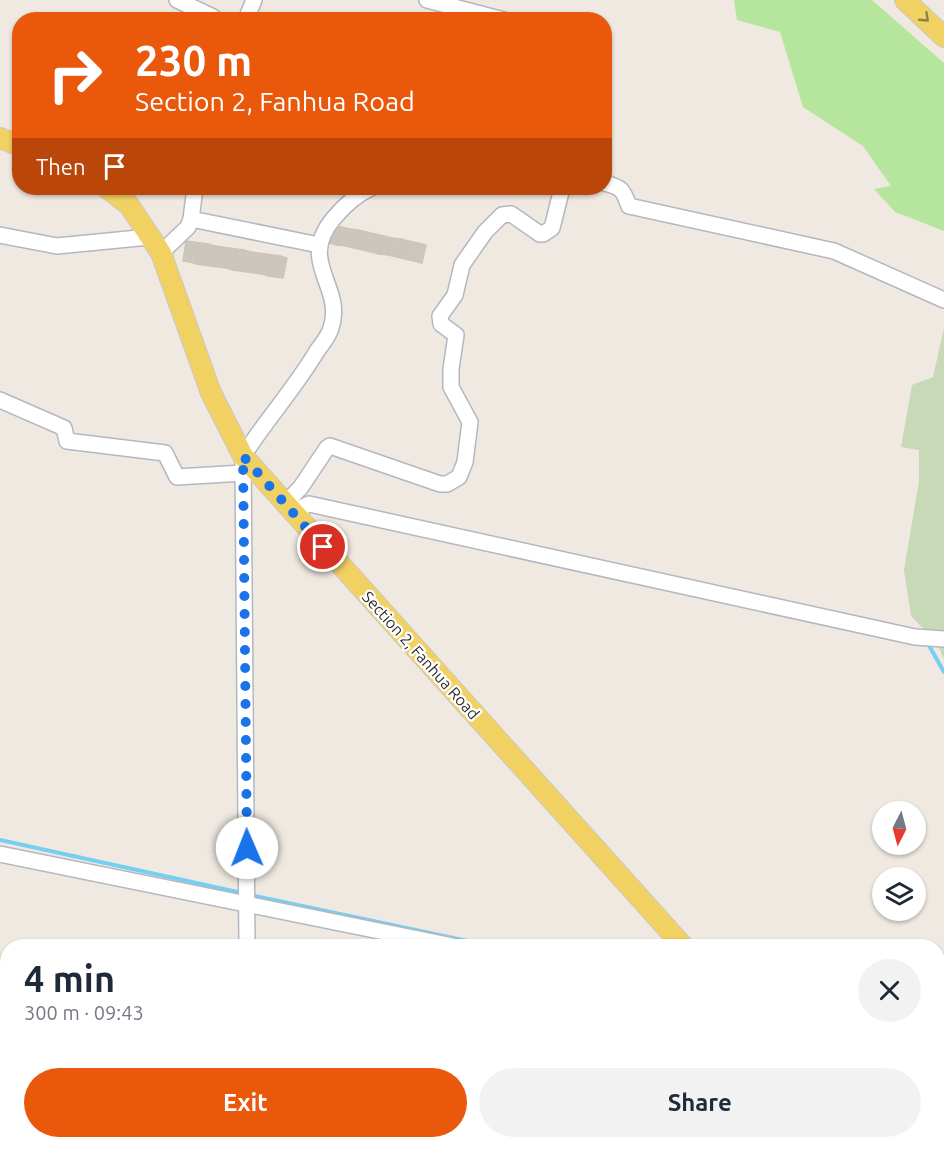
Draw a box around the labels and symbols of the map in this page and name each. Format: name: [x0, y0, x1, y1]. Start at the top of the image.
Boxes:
one-way arrow: [918, 11, 928, 22]
pin: [297, 521, 348, 572]
street label: Section 2, Fanhua Road: [359, 587, 483, 723]
north arrow: [872, 801, 926, 855]
position arrow: [215, 816, 279, 880]

